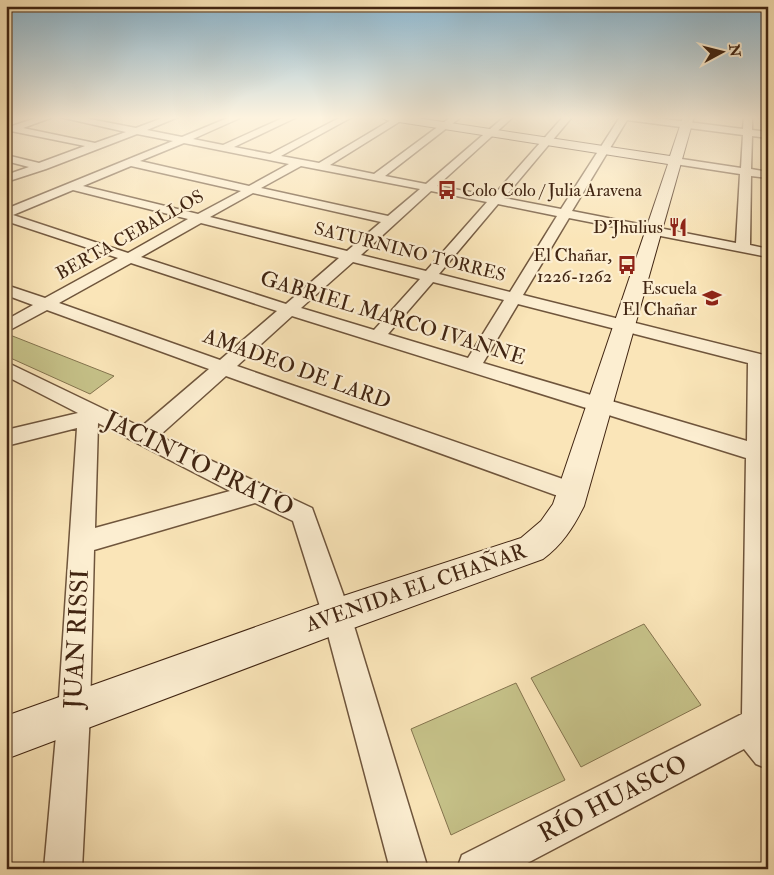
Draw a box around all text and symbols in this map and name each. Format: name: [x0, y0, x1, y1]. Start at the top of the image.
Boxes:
north arrow: [696, 28, 746, 78]
text: N: [725, 42, 744, 58]
bus stop icon: Colo Colo / Julia Aravena: [436, 179, 458, 201]
place label: Colo Colo / Julia Aravena: [462, 179, 642, 202]
street label: BERTA CEBALLOS: [52, 185, 208, 285]
place label: D'Jhulius: [593, 216, 663, 239]
restaurant icon: D'Jhulius: [667, 216, 689, 238]
street label: SATURNINO TORRES: [312, 217, 508, 287]
place label: El Chañar, 1226-1262: [533, 244, 612, 288]
bus stop icon: El Chañar, 1226-1262: [616, 254, 638, 276]
street label: GABRIEL MARCO IVANNE: [257, 265, 529, 371]
place label: Escuela El Chañar: [622, 277, 698, 321]
school or university icon: Escuela El Chañar: [701, 287, 723, 309]
street label: AMADEO DE LARD: [198, 322, 395, 416]
street label: JACINTO PRATO: [98, 404, 299, 523]
street label: AVENIDA EL CHAÑAR: [301, 537, 531, 639]
street label: JUAN RISSI: [58, 568, 96, 711]
street label: RÍO HUASCO: [533, 747, 692, 850]

